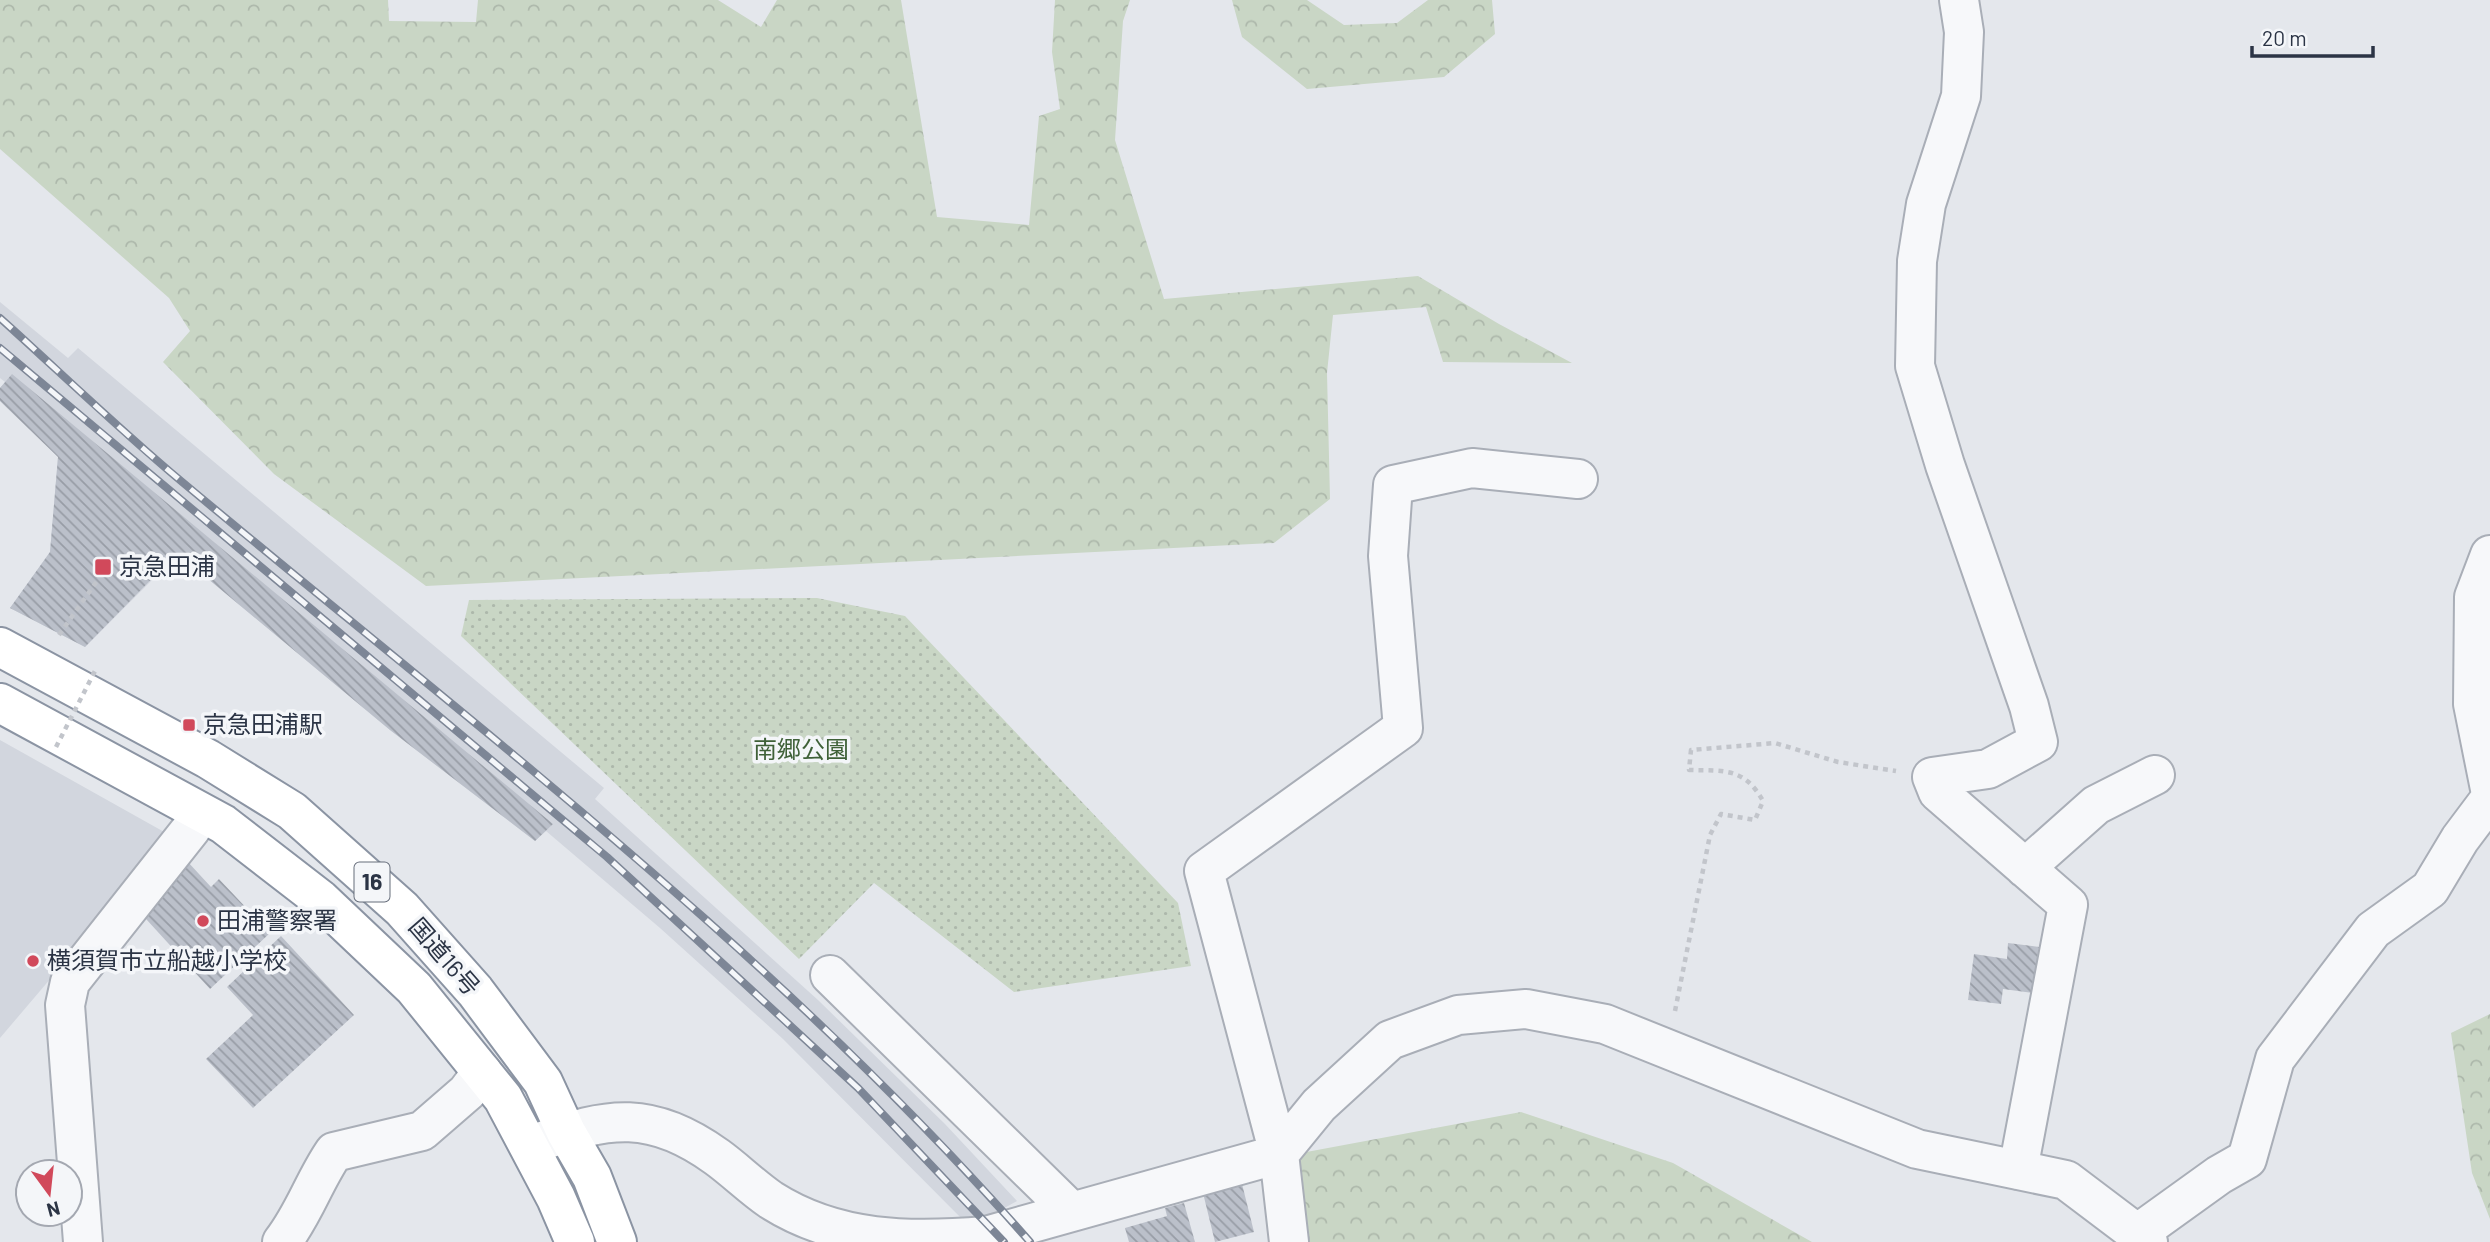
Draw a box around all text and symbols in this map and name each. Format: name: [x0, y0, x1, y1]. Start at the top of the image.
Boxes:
scale bar: [2252, 14, 2373, 58]
text: 20 m: [2262, 25, 2307, 50]
place label: 京急田浦: [119, 551, 215, 580]
marker: 京急田浦: [93, 557, 113, 577]
place label: 京急田浦駅: [203, 709, 323, 738]
marker: 京急田浦駅: [181, 717, 197, 733]
park label: 南郷公園: [753, 734, 849, 763]
road number: 16: [354, 862, 390, 902]
place label: 田浦警察署: [217, 905, 337, 934]
street label: 国道16号: [404, 911, 487, 1001]
marker: 田浦警察署: [195, 913, 211, 929]
place label: 横須賀市立船越小学校: [47, 945, 287, 974]
marker: 横須賀市立船越小学校: [25, 953, 41, 969]
north arrow: [14, 1158, 84, 1228]
text: N: [44, 1197, 63, 1223]

